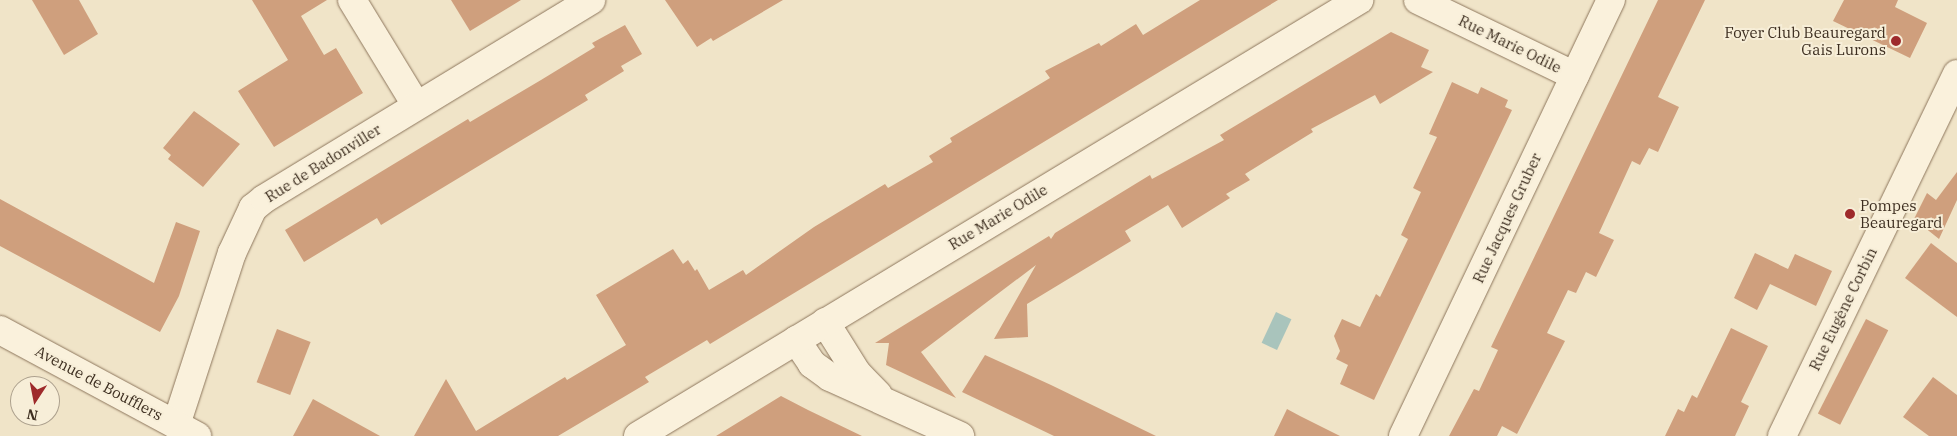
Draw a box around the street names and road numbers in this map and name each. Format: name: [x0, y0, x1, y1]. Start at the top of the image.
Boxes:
street label: Rue Marie Odile: [1456, 11, 1564, 77]
street label: Rue de Badonviller: [262, 120, 384, 206]
street label: Rue Jacques Gruber: [1469, 150, 1545, 286]
street label: Rue Marie Odile: [945, 180, 1051, 254]
street label: Rue Eugène Corbin: [1805, 244, 1881, 374]
street label: Avenue de Boufflers: [32, 342, 166, 424]

